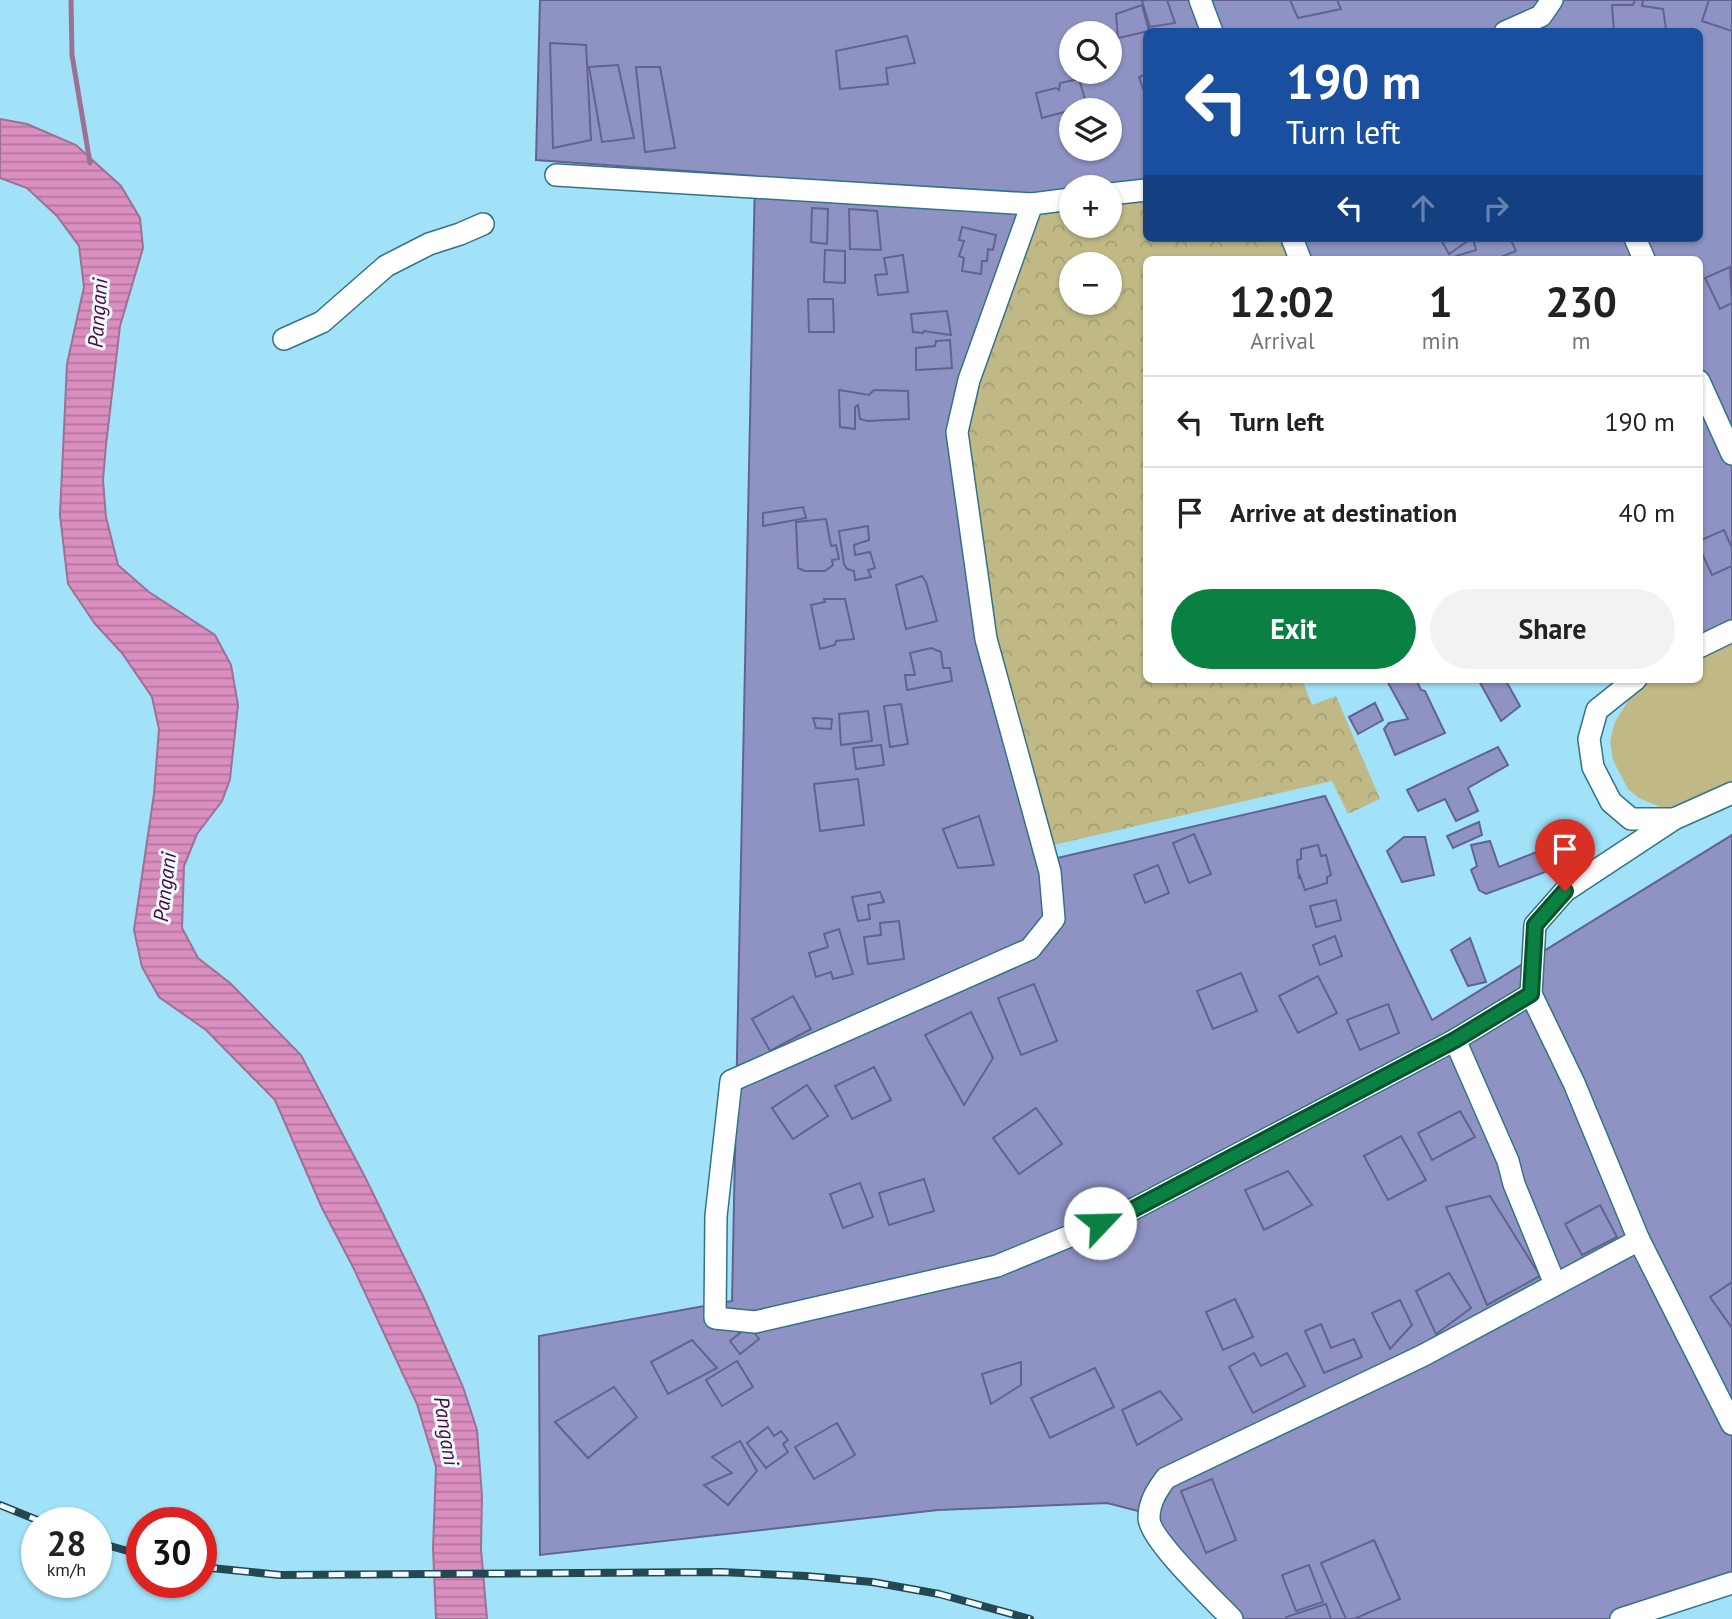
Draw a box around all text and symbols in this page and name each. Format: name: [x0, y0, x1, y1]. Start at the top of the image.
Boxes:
map controls: [1059, 21, 1122, 315]
button: search: [1059, 21, 1122, 84]
text: 190 m: [1286, 49, 1421, 113]
icon: left: [1171, 56, 1262, 147]
button: layers: [1059, 98, 1122, 161]
text: Turn left: [1286, 111, 1401, 153]
button: +: [1059, 175, 1122, 238]
icon: left: [1331, 189, 1369, 227]
icon: ahead: [1404, 189, 1442, 227]
icon: right: [1477, 189, 1515, 227]
button: −: [1059, 252, 1122, 315]
text: 12:02: [1229, 274, 1336, 329]
text: 1: [1429, 274, 1452, 329]
text: 230: [1545, 274, 1617, 329]
water label: Pangani: [82, 277, 113, 349]
text: Arrival: [1250, 326, 1315, 355]
text: min: [1422, 326, 1459, 355]
text: m: [1572, 326, 1590, 355]
icon: left: [1171, 403, 1209, 441]
text: Turn left: [1230, 405, 1324, 438]
text: 190 m: [1604, 405, 1675, 438]
icon: arrive: [1171, 494, 1209, 532]
text: Arrive at destination: [1230, 496, 1457, 529]
text: 40 m: [1619, 496, 1675, 529]
button: Exit: [1171, 589, 1416, 669]
button: Share: [1430, 589, 1675, 669]
pin: [1535, 819, 1595, 891]
icon: arrive: [1546, 830, 1584, 868]
water label: Pangani: [147, 850, 182, 923]
position arrow: [1063, 1186, 1137, 1260]
water label: Pangani: [428, 1394, 465, 1468]
speed limit sign: 30: [126, 1507, 217, 1598]
text: 28: [47, 1520, 86, 1566]
text: km/h: [47, 1558, 86, 1581]

